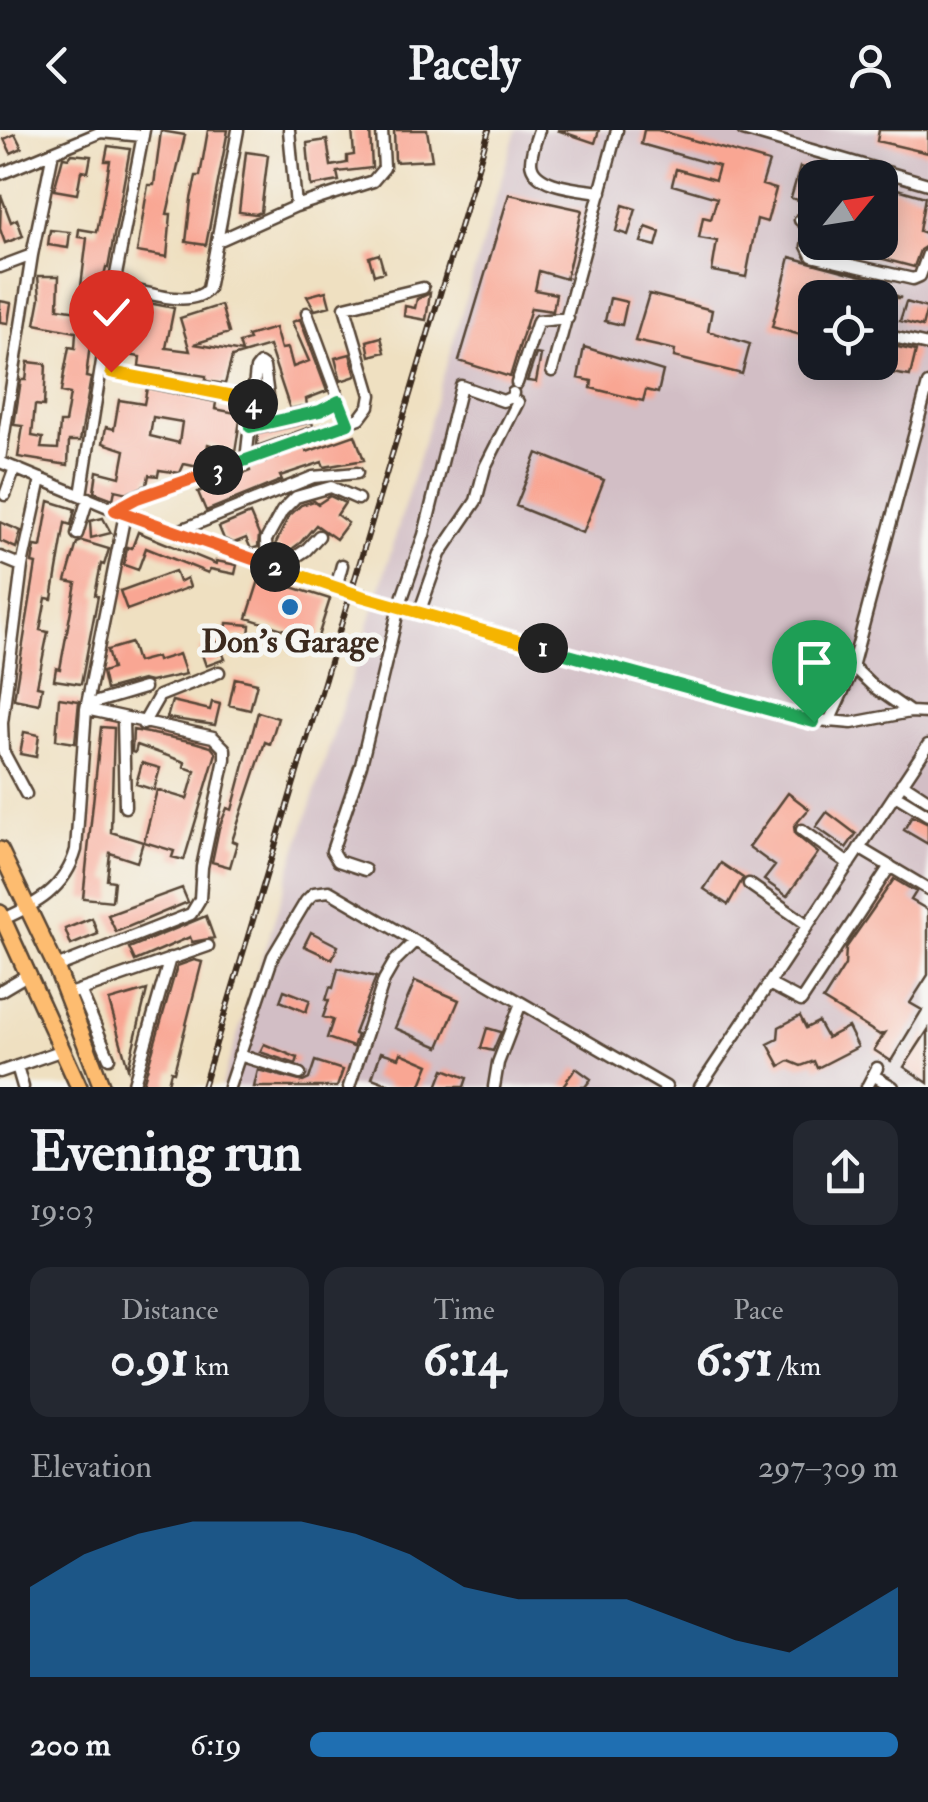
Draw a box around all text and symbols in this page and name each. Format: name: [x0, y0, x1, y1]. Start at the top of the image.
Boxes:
text: Pacely: [408, 37, 520, 93]
icon: back: [30, 38, 85, 93]
icon: person: [843, 38, 898, 93]
north arrow: [798, 160, 898, 260]
map controls: [798, 160, 898, 380]
pin: [69, 270, 154, 373]
button: locate: [798, 280, 898, 380]
icon: check: [84, 285, 139, 340]
pin: 4: [228, 379, 278, 429]
text: 4: [245, 386, 261, 421]
pin: 3: [193, 445, 243, 495]
text: 3: [213, 452, 223, 487]
pin: 2: [250, 542, 300, 592]
text: 2: [268, 549, 282, 584]
marker: Don’s Garage: [279, 596, 301, 618]
pin: [772, 620, 857, 723]
place label: Don’s Garage: [201, 622, 379, 662]
pin: 1: [518, 623, 568, 673]
text: 1: [538, 630, 548, 665]
icon: arrive: [787, 635, 842, 690]
text: Evening run: [30, 1118, 302, 1187]
button: share: [793, 1120, 898, 1225]
text: 19:03: [30, 1190, 94, 1230]
text: Distance: [121, 1293, 219, 1328]
text: Time: [433, 1293, 495, 1328]
text: Pace: [733, 1293, 783, 1328]
text: 0.91: [110, 1328, 189, 1391]
text: 6:14: [423, 1328, 505, 1391]
text: 6:51: [696, 1328, 773, 1391]
text: km: [189, 1349, 229, 1384]
text: /km: [773, 1349, 821, 1384]
text: Elevation: [30, 1447, 152, 1487]
text: 297–309 m: [758, 1447, 898, 1487]
text: 200 m: [30, 1725, 111, 1765]
text: 6:19: [190, 1725, 242, 1765]

